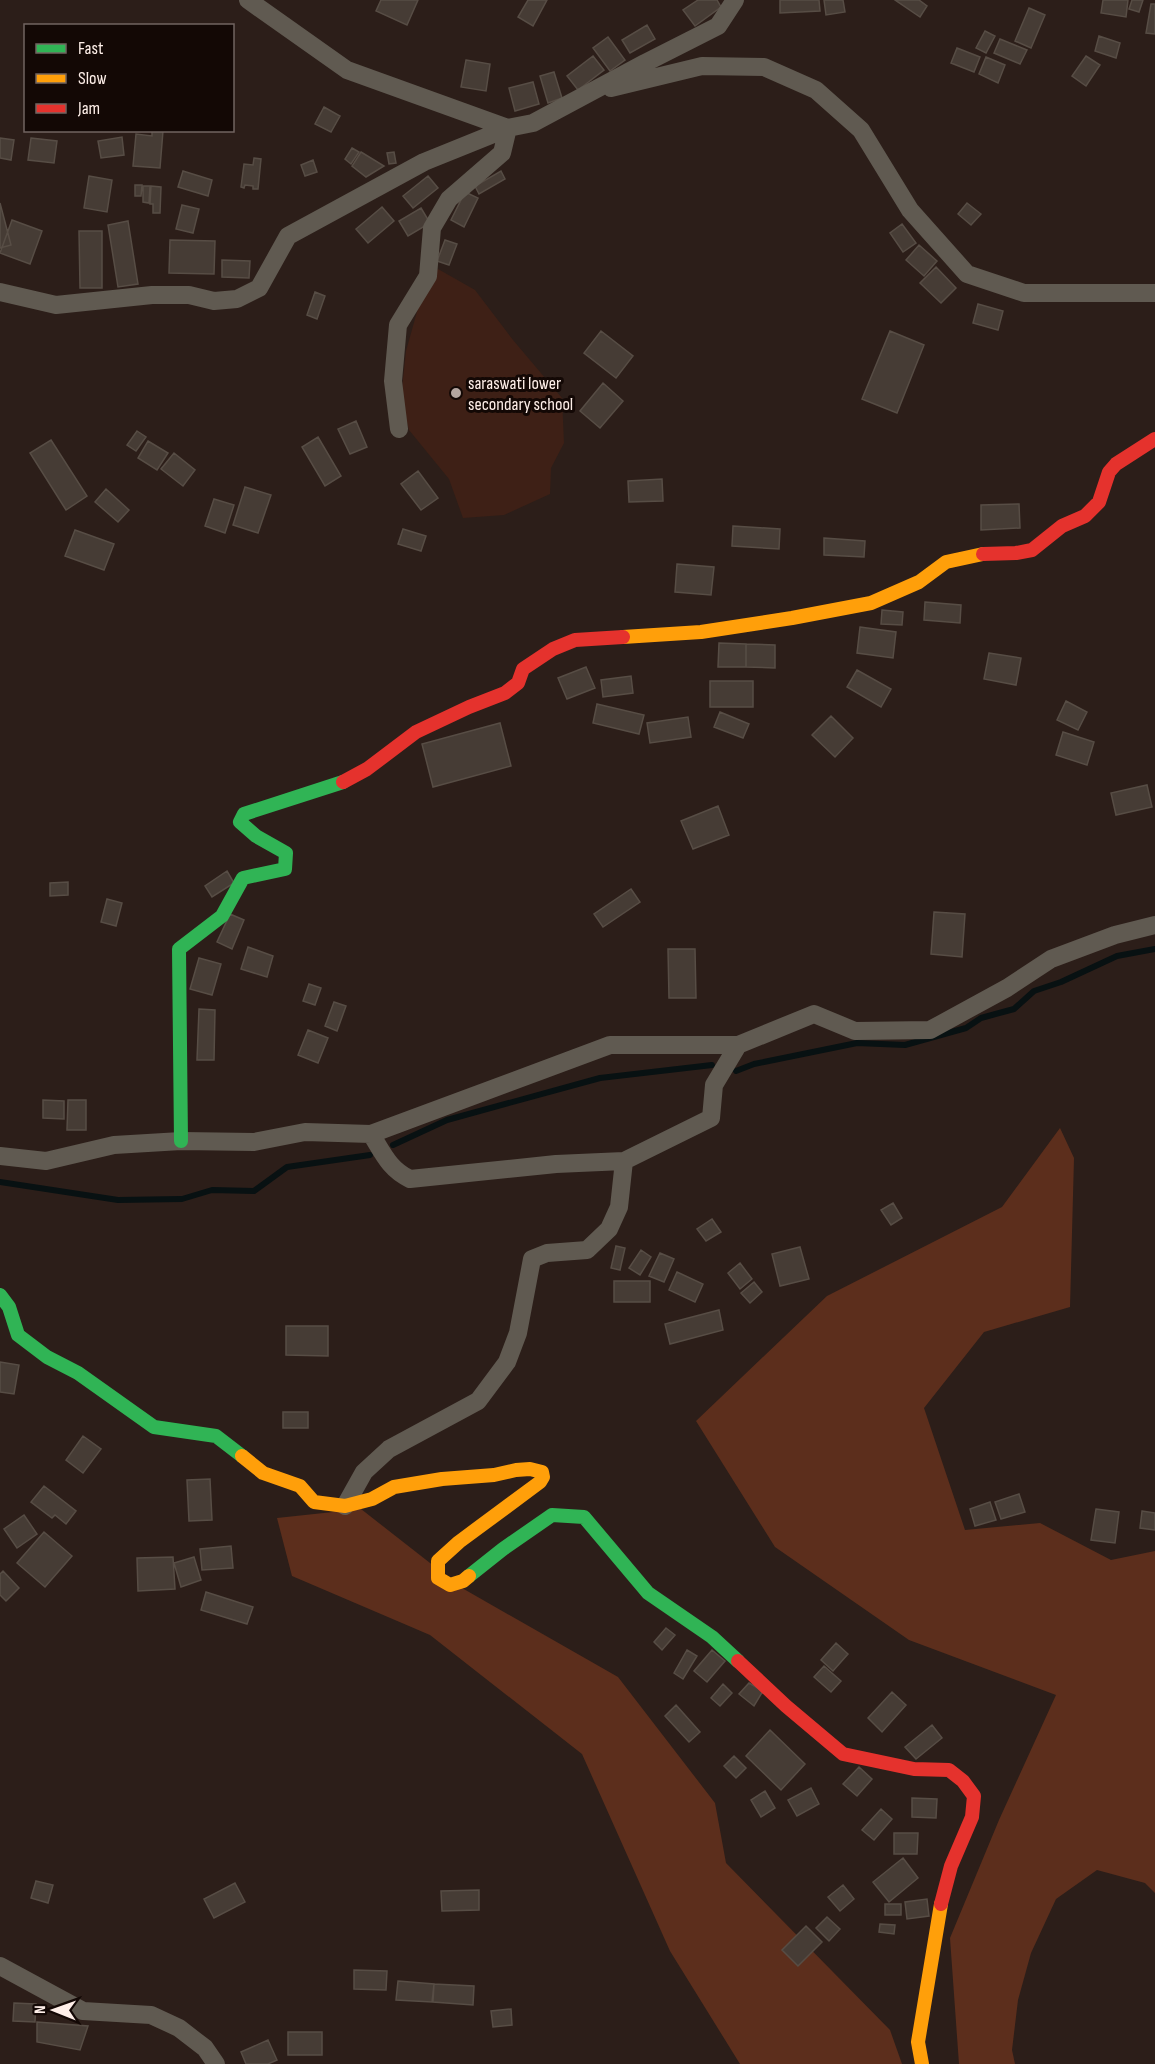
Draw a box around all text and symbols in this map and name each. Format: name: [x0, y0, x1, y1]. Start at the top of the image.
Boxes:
legend: [24, 24, 234, 132]
text: Fast: [78, 38, 104, 59]
text: Slow: [78, 68, 107, 89]
text: Jam: [77, 98, 100, 119]
place label: saraswati lower secondary school: [468, 373, 573, 415]
marker: saraswati lower secondary school: [449, 386, 463, 400]
north arrow: [24, 1980, 84, 2040]
text: N: [31, 2005, 50, 2014]

